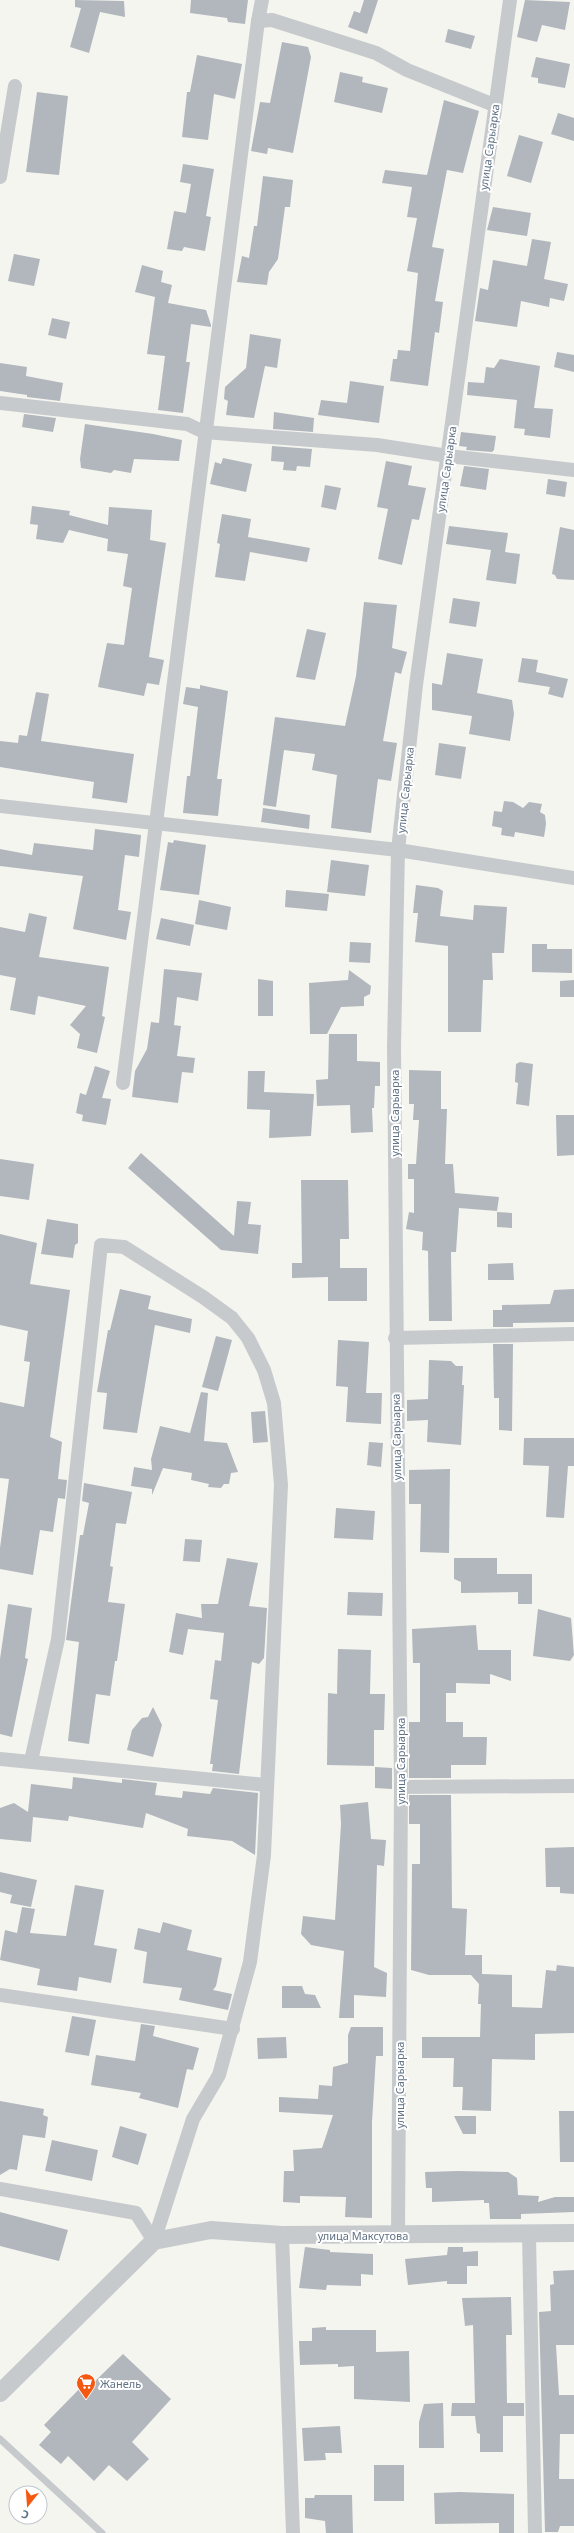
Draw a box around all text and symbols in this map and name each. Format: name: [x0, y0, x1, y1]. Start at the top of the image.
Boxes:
street label: улица Сарыарка: [476, 103, 502, 191]
street label: улица Сарыарка: [433, 425, 459, 513]
street label: улица Сарыарка: [393, 746, 417, 834]
street label: улица Сарыарка: [387, 1070, 402, 1156]
street label: улица Сарыарка: [388, 1393, 404, 1481]
street label: улица Сарыарка: [393, 1718, 408, 1804]
street label: улица Сарыарка: [392, 2042, 407, 2128]
street label: улица Максутова: [318, 2228, 408, 2243]
supermarket icon: Жанель: [75, 2372, 97, 2400]
place label: Жанель: [100, 2376, 141, 2391]
north arrow: [8, 2485, 48, 2525]
text: С: [19, 2507, 31, 2523]

